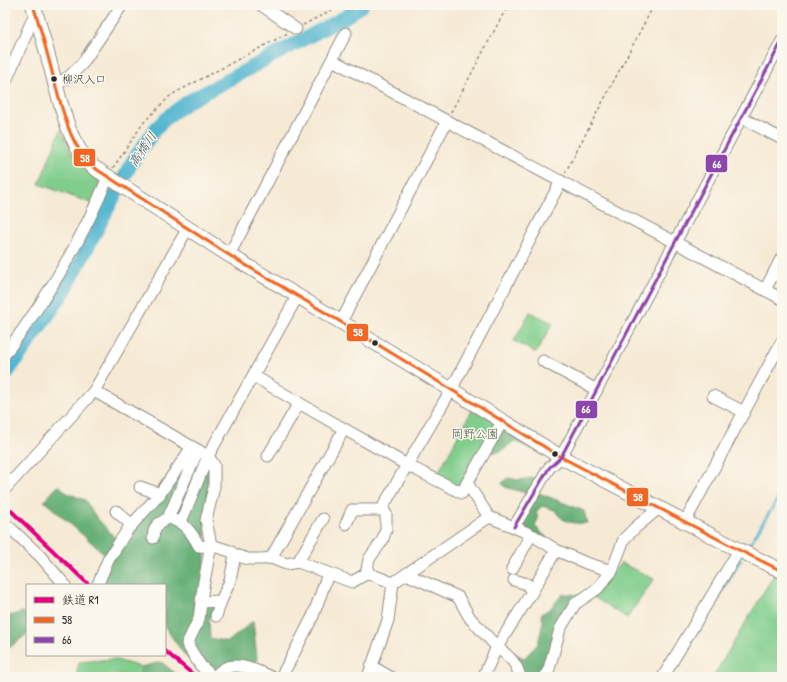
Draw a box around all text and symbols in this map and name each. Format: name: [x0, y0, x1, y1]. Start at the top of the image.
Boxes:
place label: 柳沢入口: [62, 72, 106, 86]
marker: 柳沢入口: [49, 74, 59, 84]
water label: 高橋川: [124, 128, 160, 170]
line badge: 58: [73, 148, 96, 167]
text: 58: [80, 151, 90, 165]
line badge: 66: [705, 154, 728, 173]
text: 66: [713, 157, 722, 171]
line badge: 58: [346, 323, 369, 342]
text: 58: [353, 325, 363, 339]
unlabelled marker: [370, 338, 380, 348]
line badge: 66: [575, 400, 598, 419]
text: 66: [582, 402, 591, 416]
park label: 岡野公園: [451, 425, 499, 442]
unlabelled marker: [550, 449, 560, 459]
line badge: 58: [626, 487, 649, 507]
text: 58: [633, 490, 643, 504]
legend: [26, 584, 166, 656]
text: 鉄道 R1: [62, 591, 99, 608]
text: 58: [62, 611, 72, 628]
text: 66: [62, 631, 72, 648]

